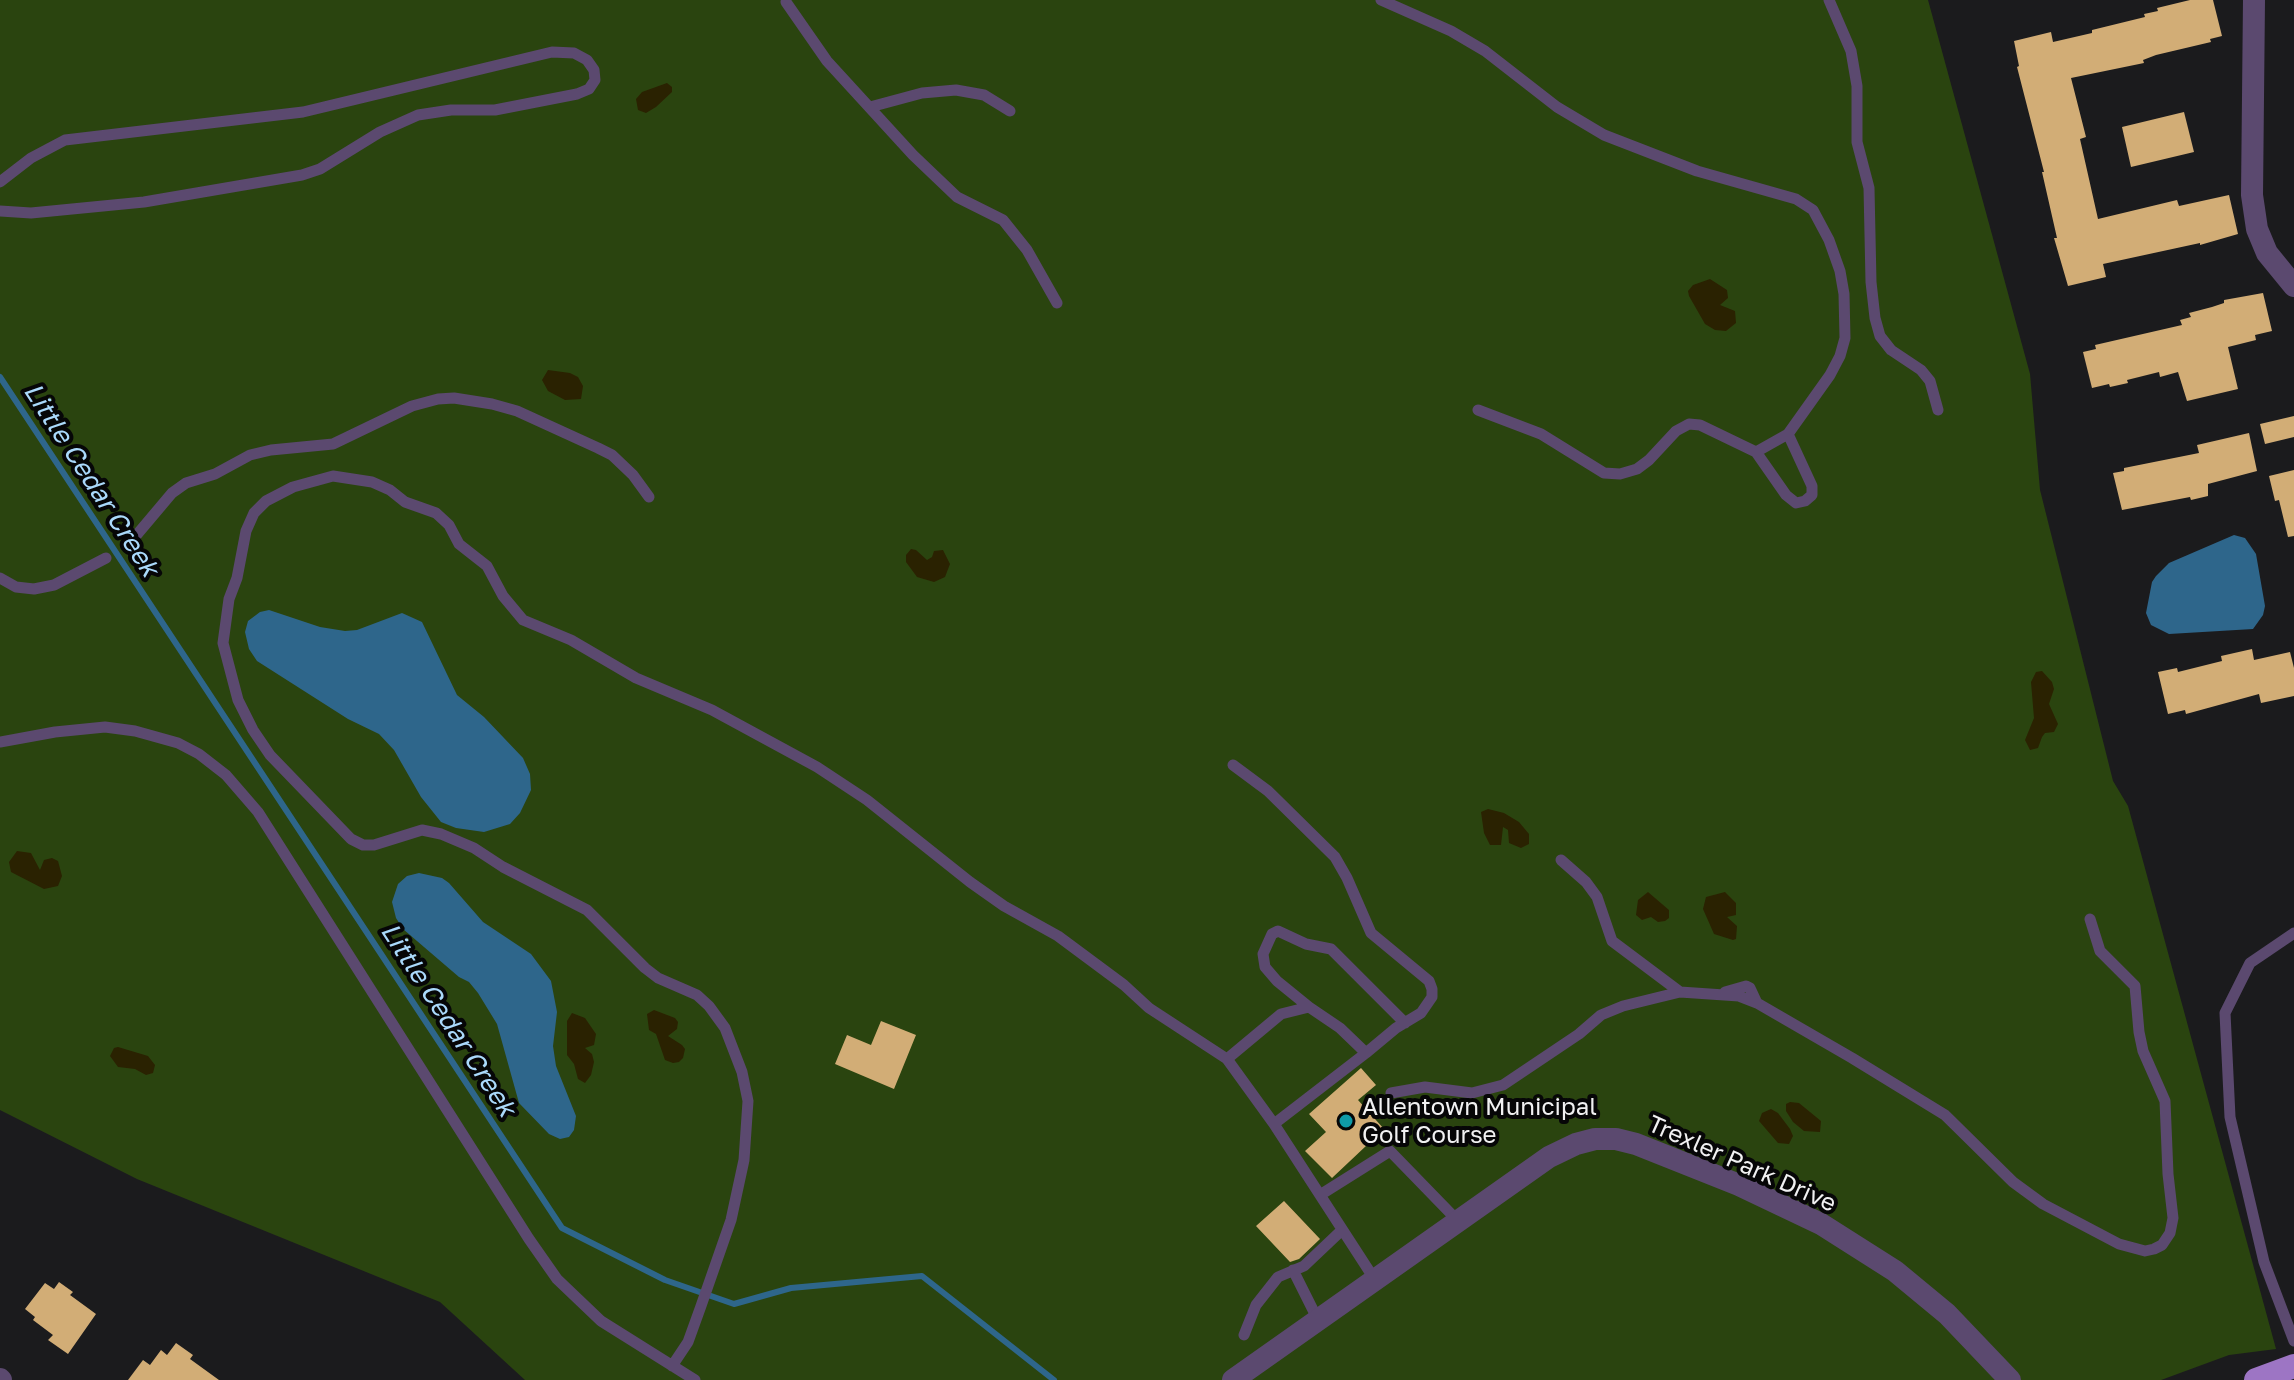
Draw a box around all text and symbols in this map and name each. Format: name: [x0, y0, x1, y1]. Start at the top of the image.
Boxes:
water label: Little Cedar Creek: [17, 377, 165, 583]
water label: Little Cedar Creek: [374, 917, 522, 1123]
place label: Allentown Municipal Golf Course: [1362, 1093, 1597, 1149]
street label: Trexler Park Drive: [1644, 1110, 1840, 1218]
marker: Allentown Municipal Golf Course: [1337, 1112, 1355, 1130]

